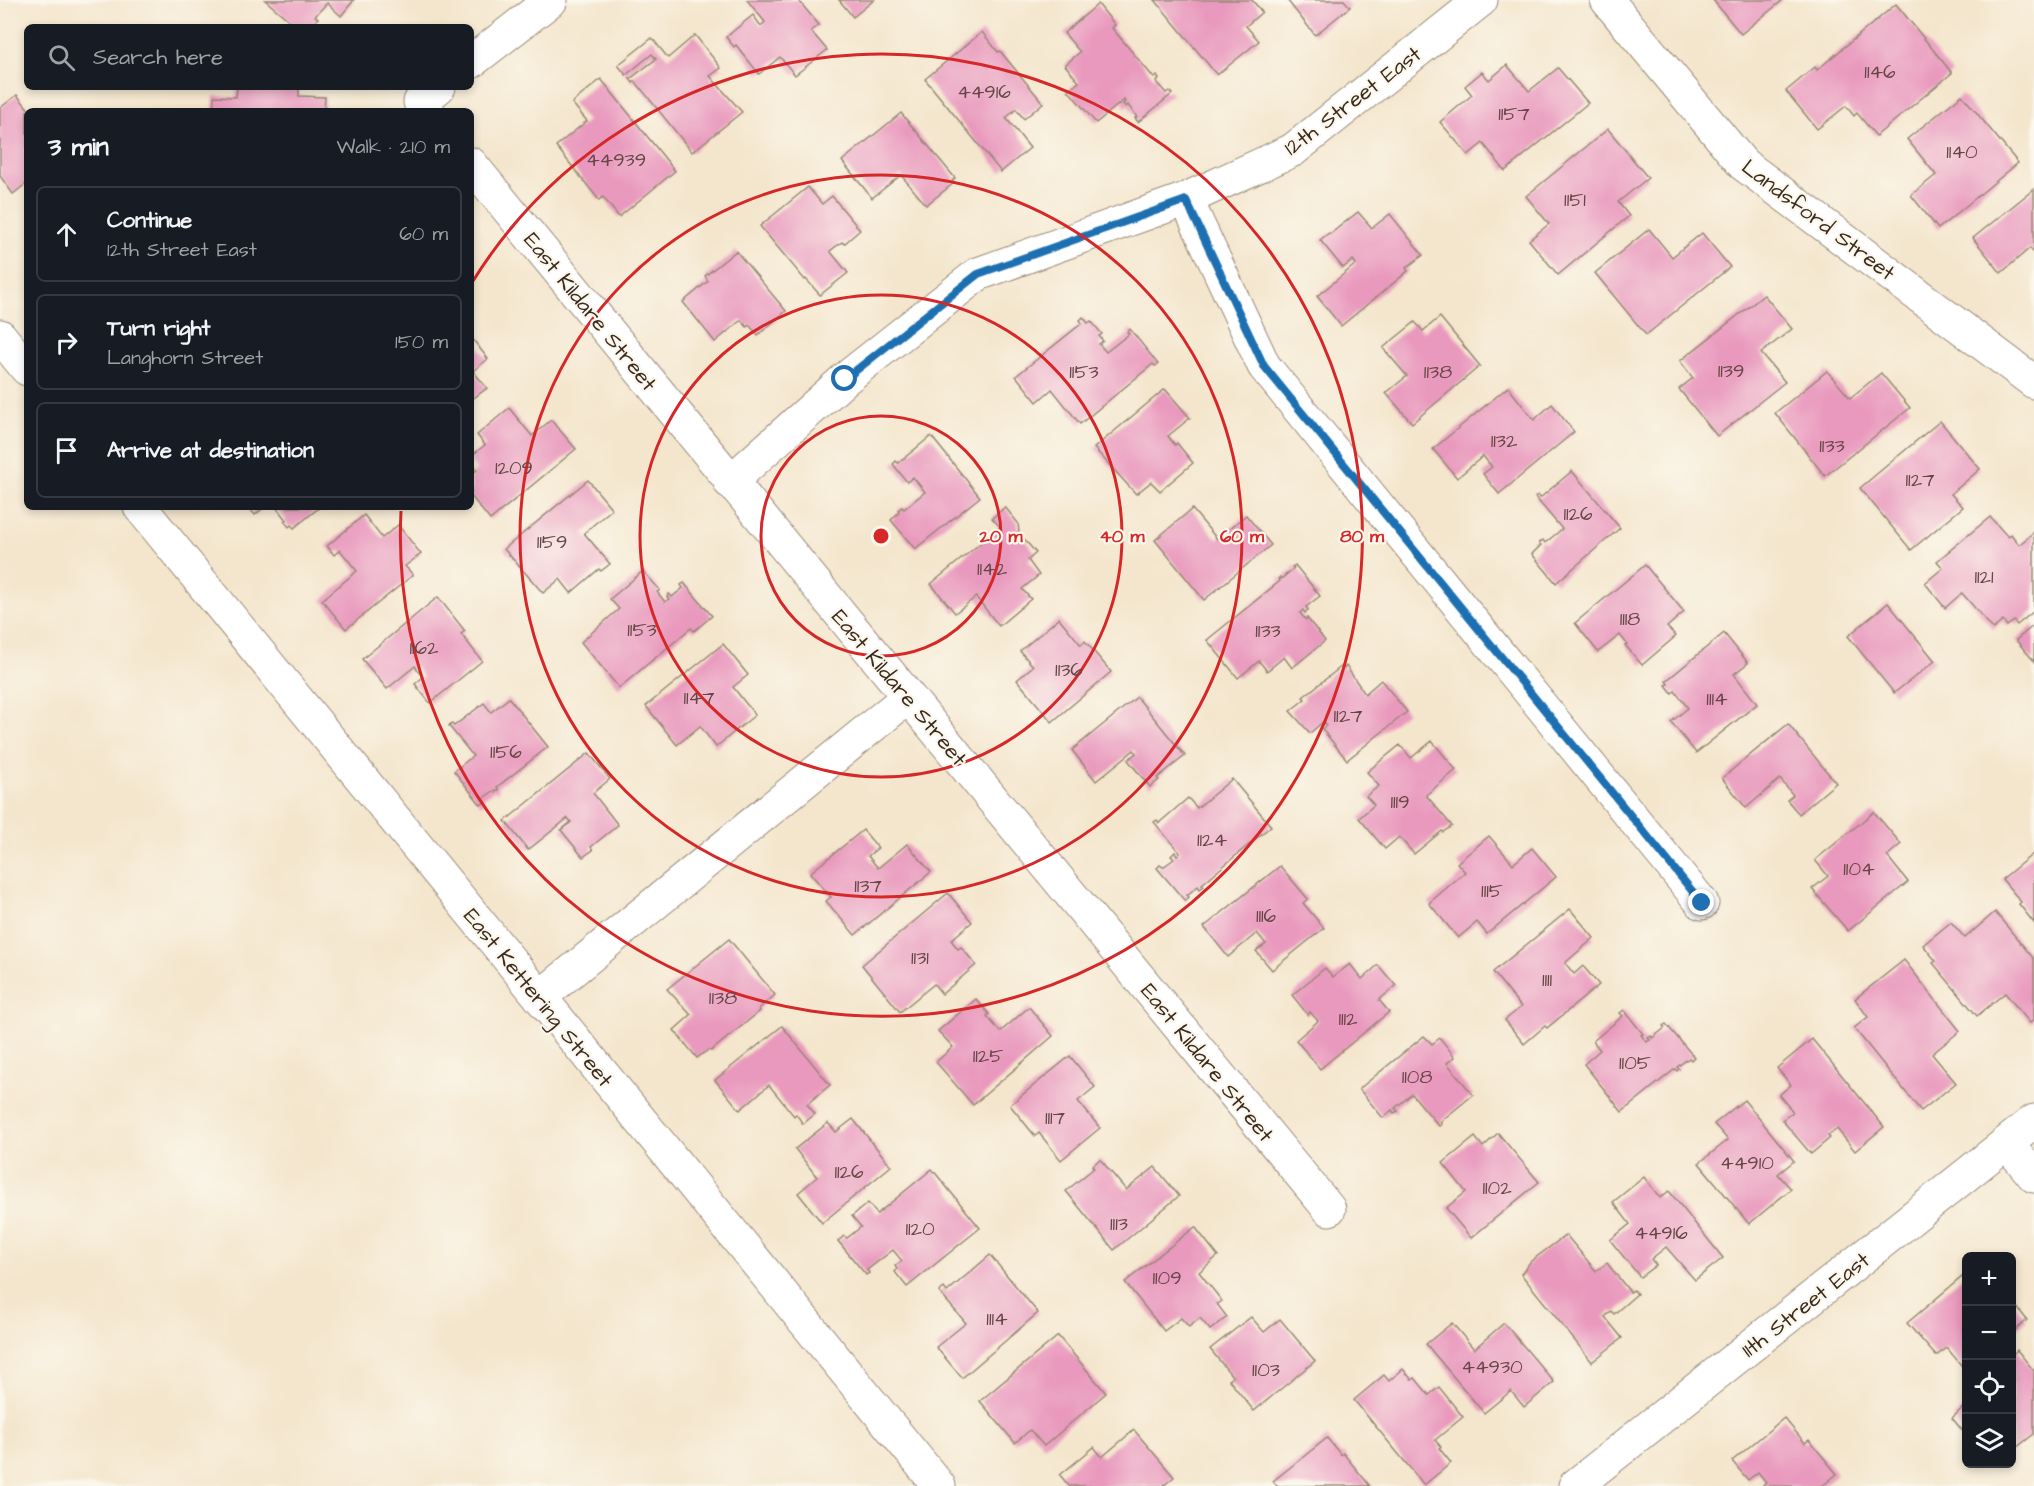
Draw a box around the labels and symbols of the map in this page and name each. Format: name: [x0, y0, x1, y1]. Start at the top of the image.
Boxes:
street label: 12th Street East: [1278, 39, 1428, 163]
house number: 1146: [1864, 58, 1896, 86]
house number: 44916: [957, 78, 1011, 106]
house number: 1157: [1498, 100, 1530, 128]
house number: 1140: [1946, 138, 1978, 166]
house number: 44939: [586, 146, 646, 174]
street label: Landsford Street: [1735, 152, 1901, 288]
house number: 1151: [1564, 186, 1586, 214]
street label: East Kildare Street: [516, 226, 664, 398]
house number: 1139: [1718, 357, 1744, 385]
house number: 1153: [1069, 358, 1099, 386]
house number: 1138: [1424, 358, 1452, 386]
route start: [831, 365, 857, 391]
house number: 1132: [1491, 427, 1518, 455]
house number: 1133: [1819, 432, 1845, 460]
house number: 1209: [495, 454, 533, 482]
house number: 1127: [1906, 466, 1934, 494]
house number: 1126: [1563, 500, 1593, 528]
text: 20 m: [979, 524, 1023, 549]
text: 40 m: [1100, 524, 1145, 549]
text: 60 m: [1220, 524, 1265, 549]
text: 80 m: [1340, 524, 1385, 549]
centre of rings: [871, 526, 891, 546]
house number: 1159: [537, 528, 567, 556]
house number: 1142: [977, 555, 1008, 583]
house number: 1121: [1974, 563, 1994, 591]
street label: East Kildare Street: [824, 603, 974, 773]
house number: 1118: [1620, 605, 1640, 633]
house number: 1153: [627, 616, 657, 644]
house number: 1133: [1255, 617, 1281, 645]
house number: 1162: [409, 634, 439, 662]
house number: 1136: [1055, 656, 1083, 684]
house number: 1147: [683, 684, 715, 712]
house number: 1114: [1706, 685, 1728, 713]
house number: 1127: [1334, 702, 1362, 730]
house number: 1156: [490, 738, 522, 766]
house number: 1119: [1390, 788, 1410, 816]
house number: 1124: [1197, 826, 1227, 854]
house number: 1104: [1843, 855, 1875, 883]
house number: 1137: [854, 872, 882, 900]
house number: 1115: [1481, 877, 1503, 905]
route end: [1688, 889, 1714, 915]
street label: East Kettering Street: [455, 902, 620, 1095]
house number: 1116: [1256, 902, 1277, 930]
house number: 1131: [911, 944, 929, 972]
house number: 1111: [1542, 966, 1553, 994]
street label: East Kildare Street: [1133, 977, 1281, 1149]
house number: 1138: [709, 984, 737, 1012]
house number: 1112: [1338, 1005, 1358, 1033]
house number: 1125: [973, 1042, 1003, 1070]
house number: 1105: [1619, 1049, 1651, 1077]
house number: 1108: [1402, 1063, 1432, 1091]
house number: 1117: [1045, 1104, 1065, 1132]
house number: 44910: [1720, 1149, 1774, 1177]
house number: 1126: [834, 1158, 864, 1186]
house number: 1102: [1482, 1174, 1512, 1202]
house number: 1113: [1110, 1210, 1128, 1238]
house number: 1120: [905, 1215, 935, 1243]
house number: 44916: [1634, 1219, 1688, 1247]
street label: 11th Street East: [1735, 1245, 1877, 1365]
house number: 1109: [1152, 1264, 1182, 1292]
house number: 1114: [986, 1305, 1008, 1333]
house number: 44930: [1461, 1353, 1523, 1381]
house number: 1103: [1252, 1356, 1280, 1384]

